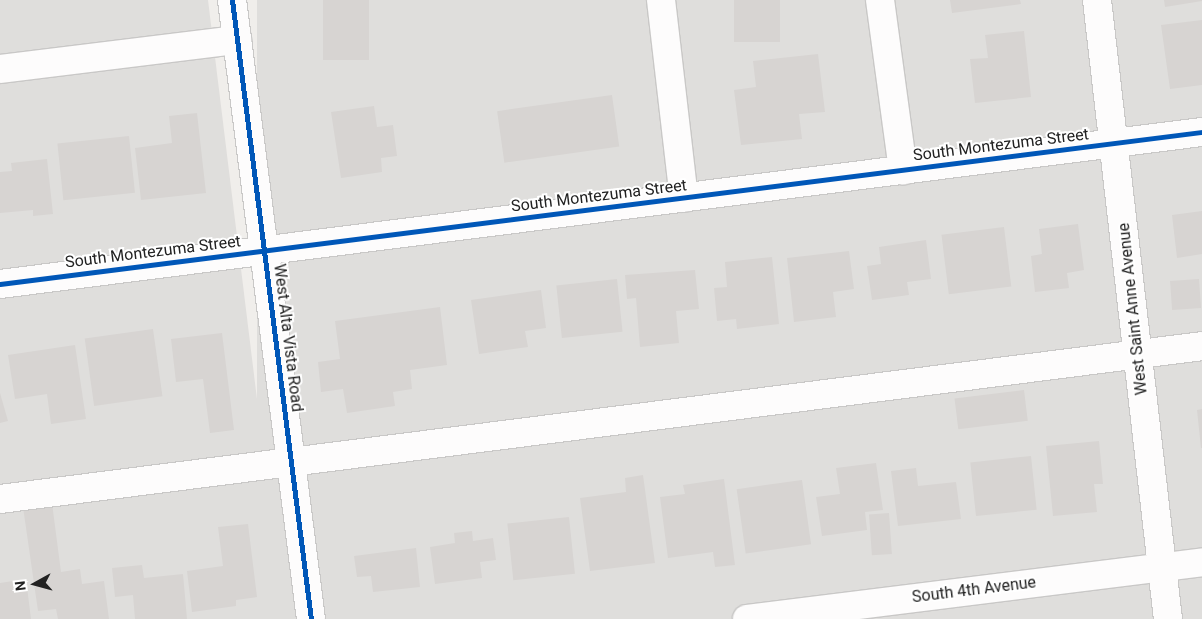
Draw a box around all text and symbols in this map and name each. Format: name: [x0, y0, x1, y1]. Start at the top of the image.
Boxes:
street label: South Montezuma Street: [912, 125, 1090, 165]
street label: South Montezuma Street: [510, 176, 688, 216]
street label: West Saint Anne Avenue: [1114, 222, 1152, 396]
street label: South Montezuma Street: [64, 232, 242, 272]
street label: West Alta Vista Road: [269, 263, 307, 413]
north arrow: [10, 559, 60, 609]
street label: South 4th Avenue: [911, 573, 1037, 607]
text: N: [12, 580, 29, 592]

